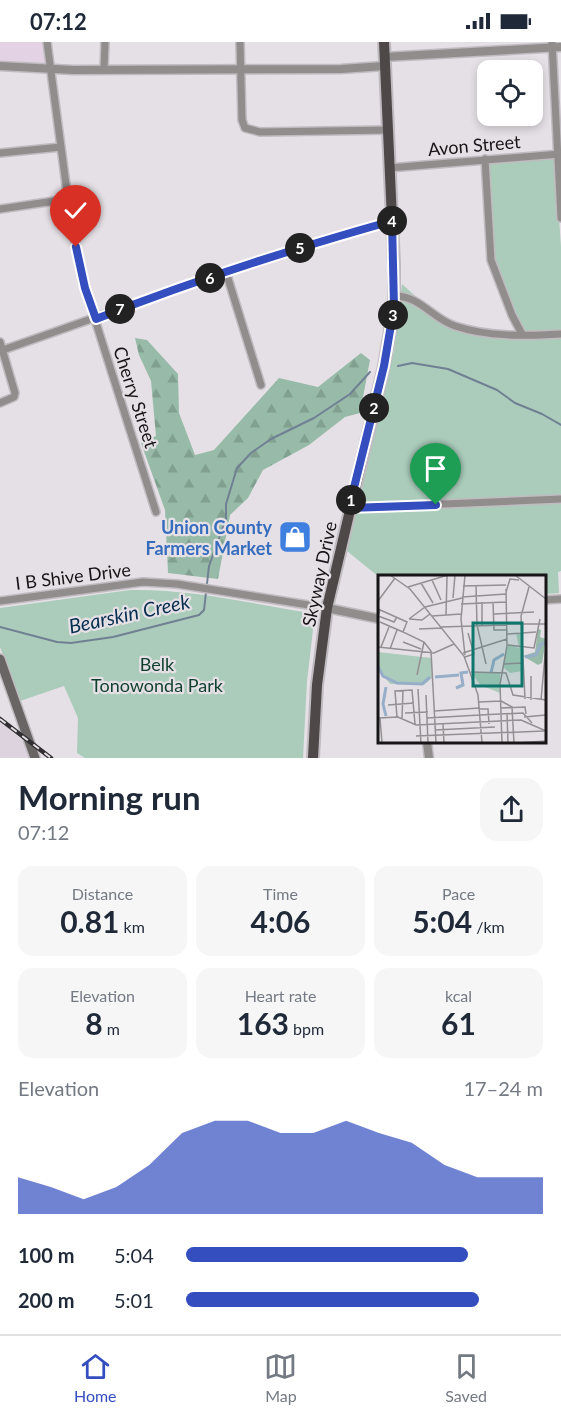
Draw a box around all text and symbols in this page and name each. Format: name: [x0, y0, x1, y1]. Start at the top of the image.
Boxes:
text: 07:12: [30, 8, 87, 35]
map controls: [477, 60, 543, 126]
button: locate: [477, 60, 543, 126]
street label: Avon Street: [427, 130, 522, 160]
pin: [50, 185, 101, 247]
icon: check: [59, 194, 92, 227]
pin: 4: [377, 206, 407, 236]
text: 4: [387, 211, 397, 230]
pin: 5: [285, 233, 315, 263]
text: 5: [295, 238, 305, 257]
pin: 6: [195, 263, 225, 293]
text: 6: [205, 268, 215, 287]
pin: 7: [105, 294, 135, 324]
text: 7: [115, 299, 125, 318]
pin: 3: [378, 300, 408, 330]
text: 3: [388, 305, 398, 324]
street label: Cherry Street: [109, 343, 163, 451]
pin: 2: [359, 393, 389, 423]
text: 2: [369, 398, 379, 417]
pin: [410, 443, 461, 505]
icon: arrive: [419, 452, 452, 485]
pin: 1: [336, 485, 366, 515]
text: 1: [346, 490, 356, 509]
place label: Union County Farmers Market: [146, 516, 272, 559]
shop icon: Union County Farmers Market: [277, 519, 313, 555]
street label: Skyway Drive: [297, 519, 341, 629]
street label: I B Shive Drive: [14, 558, 132, 594]
inset map: [378, 575, 546, 743]
water label: Bearskin Creek: [66, 588, 192, 638]
park label: Belk Tonowonda Park: [91, 653, 224, 696]
text: Morning run: [18, 777, 201, 817]
button: share: [480, 778, 543, 841]
text: 07:12: [18, 820, 69, 844]
text: Distance: [72, 884, 133, 903]
text: Time: [263, 884, 298, 903]
text: Pace: [442, 884, 475, 903]
text: 0.81: [60, 903, 119, 939]
text: 4:06: [251, 903, 310, 939]
text: 5:04: [412, 903, 472, 939]
text: km: [119, 917, 145, 936]
text: /km: [472, 917, 505, 936]
text: Elevation: [70, 986, 135, 1005]
text: Heart rate: [245, 986, 316, 1005]
text: kcal: [445, 986, 472, 1005]
text: 8: [85, 1005, 103, 1041]
text: 163: [237, 1005, 289, 1041]
text: 61: [441, 1005, 476, 1041]
text: m: [103, 1019, 120, 1038]
text: bpm: [289, 1019, 324, 1038]
text: Elevation: [18, 1076, 99, 1100]
text: 17–24 m: [463, 1076, 543, 1100]
text: 100 m: [18, 1243, 74, 1267]
text: 5:04: [114, 1243, 154, 1267]
text: 200 m: [18, 1288, 74, 1312]
text: 5:01: [114, 1288, 154, 1312]
tab: Home: [74, 1350, 117, 1405]
tab: Map: [264, 1350, 297, 1405]
tab: Saved: [445, 1350, 487, 1405]

